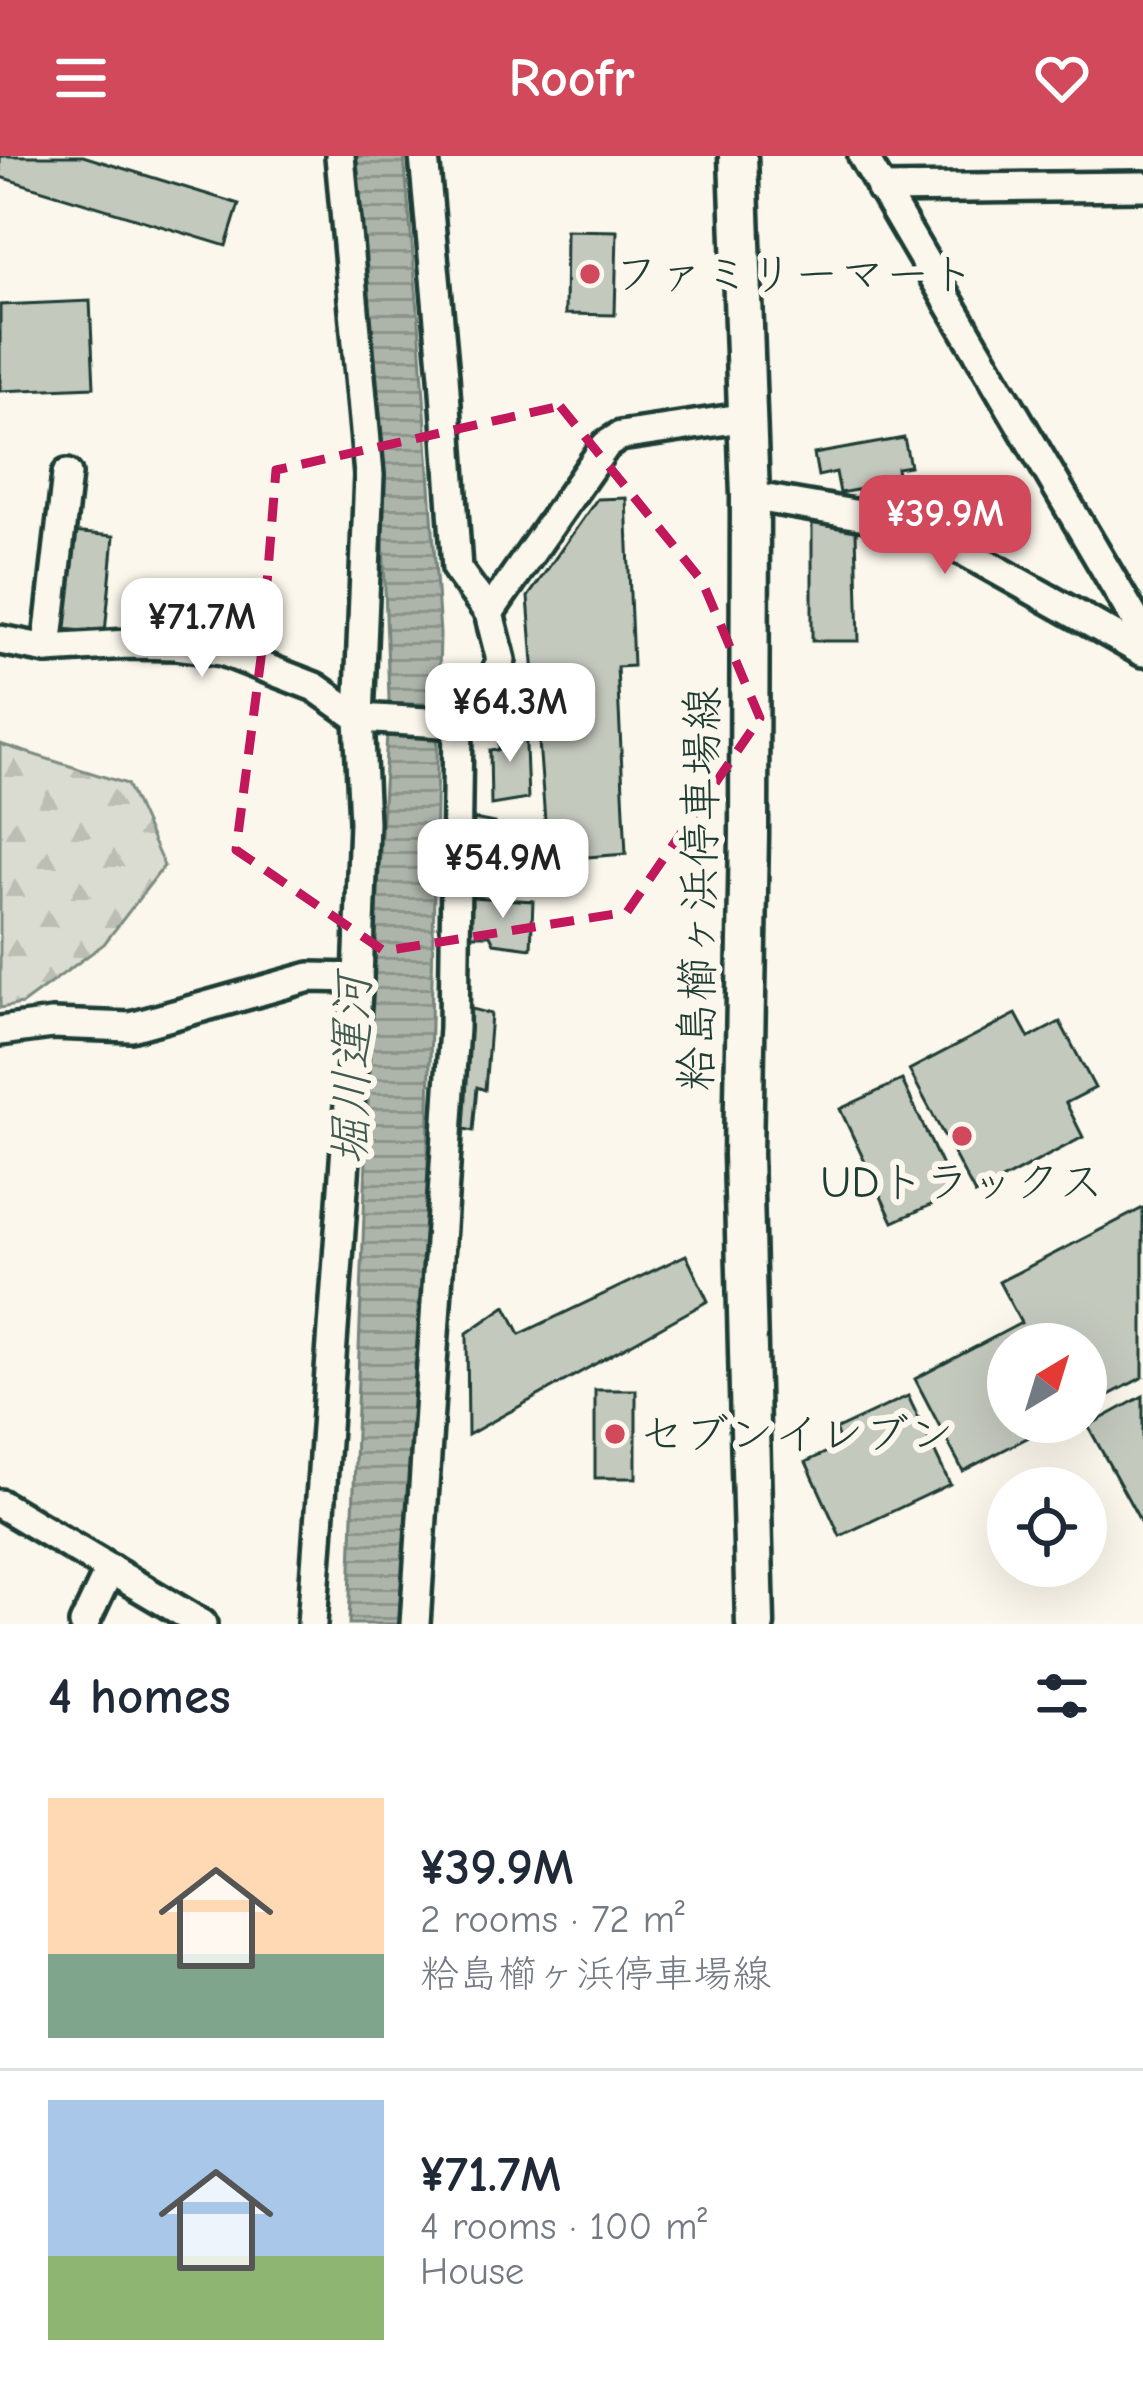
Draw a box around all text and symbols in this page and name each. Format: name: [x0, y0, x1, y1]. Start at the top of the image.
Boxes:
icon: menu: [48, 45, 114, 111]
icon: heart: [1029, 45, 1095, 111]
text: Roofr: [508, 47, 635, 110]
place label: ファミリーマート: [614, 248, 975, 300]
marker: ファミリーマート: [577, 261, 603, 287]
pin: ¥39.9M: [847, 475, 1043, 577]
text: ¥39.9M: [886, 491, 1004, 536]
pin: ¥71.7M: [104, 578, 300, 680]
text: ¥71.7M: [148, 594, 256, 639]
pin: ¥64.3M: [412, 663, 608, 765]
text: ¥64.3M: [452, 679, 568, 724]
street label: 粭島櫛ヶ浜停車場線: [669, 686, 729, 1092]
pin: ¥54.9M: [405, 819, 601, 921]
text: ¥54.9M: [444, 835, 562, 880]
water label: 堀川運河: [323, 968, 381, 1166]
marker: UDトラックス: [949, 1123, 975, 1149]
place label: UDトラックス: [820, 1156, 1104, 1208]
north arrow: [987, 1323, 1107, 1443]
map controls: [987, 1323, 1107, 1587]
place label: セブンイレブン: [639, 1408, 954, 1460]
marker: セブンイレブン: [602, 1421, 628, 1447]
button: locate: [987, 1467, 1107, 1587]
icon: filters: [1029, 1663, 1095, 1729]
text: 4 homes: [48, 1667, 231, 1726]
text: ¥39.9M: [420, 1838, 574, 1897]
icon: home: [144, 1846, 288, 1990]
text: 2 rooms · 72 m²: [420, 1897, 685, 1942]
text: 粭島櫛ヶ浜停車場線: [420, 1952, 771, 1997]
text: ¥71.7M: [420, 2145, 561, 2204]
icon: home: [144, 2148, 288, 2292]
text: 4 rooms · 100 m²: [420, 2204, 707, 2249]
text: House: [420, 2249, 524, 2294]

